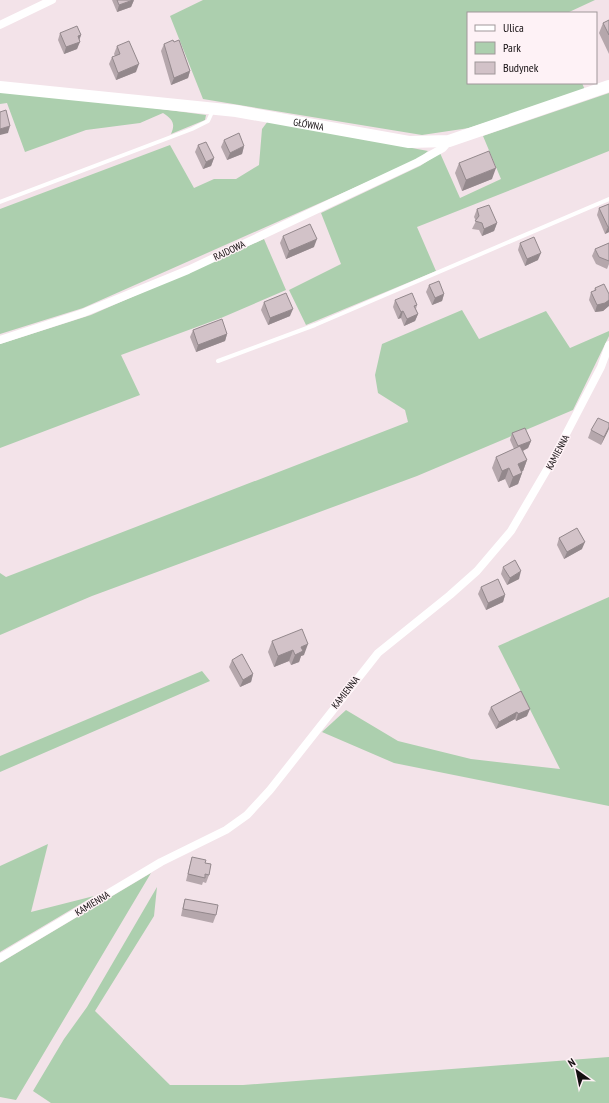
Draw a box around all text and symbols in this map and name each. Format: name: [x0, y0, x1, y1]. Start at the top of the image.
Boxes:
legend: [467, 12, 597, 84]
text: Ulica: [503, 20, 524, 35]
text: Park: [503, 40, 521, 55]
text: Budynek: [503, 60, 539, 75]
street label: GŁÓWNA: [292, 115, 325, 134]
street label: RAJDOWA: [211, 237, 247, 263]
street label: KAMIENNA: [543, 432, 572, 472]
street label: KAMIENNA: [329, 673, 362, 711]
street label: KAMIENNA: [73, 888, 112, 919]
north arrow: [557, 1051, 597, 1091]
text: N: [565, 1055, 578, 1070]

